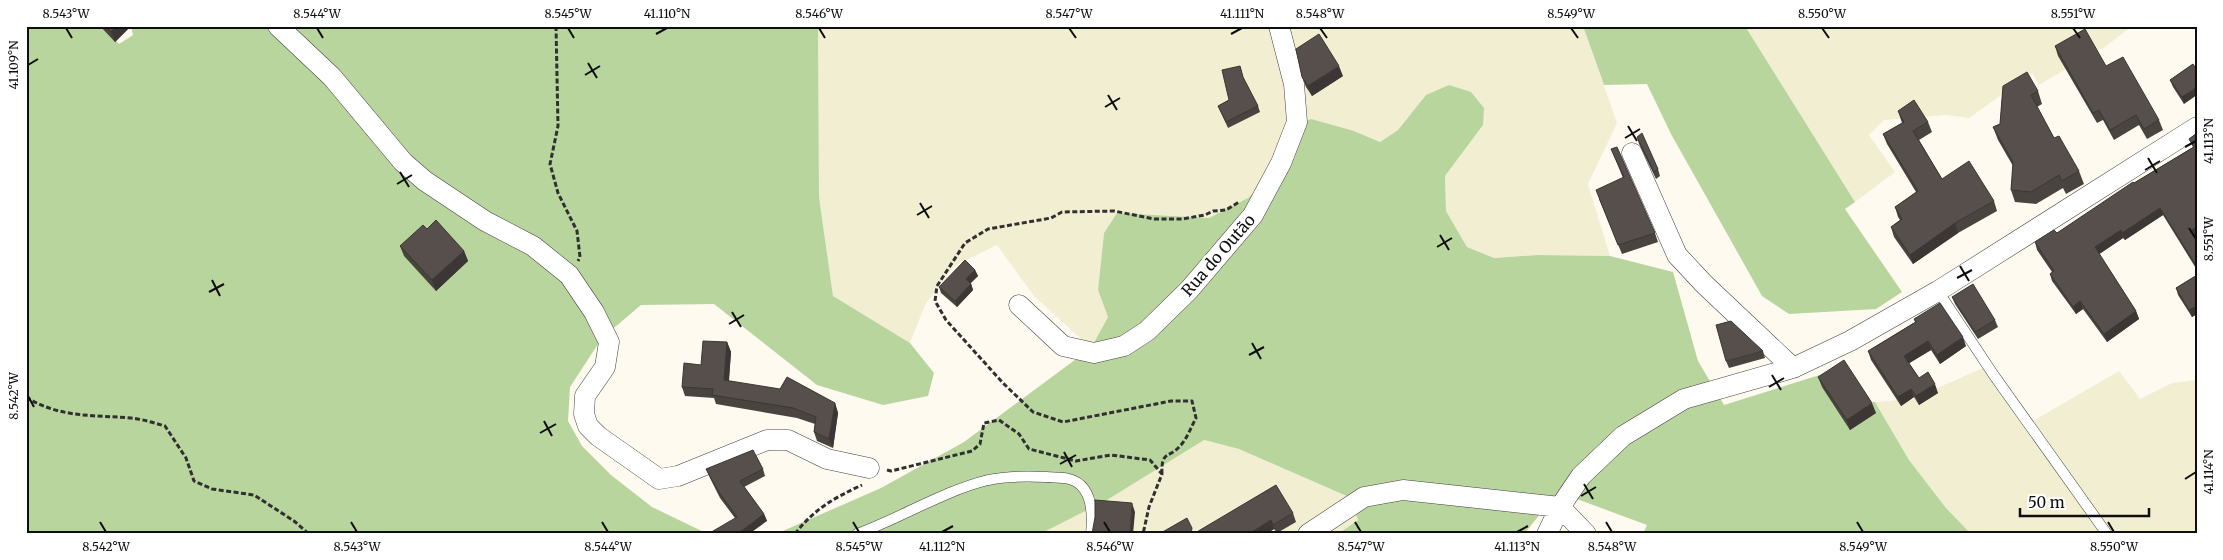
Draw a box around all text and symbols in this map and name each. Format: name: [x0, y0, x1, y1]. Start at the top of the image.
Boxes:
text: 8.543°W: [43, 6, 90, 21]
text: 8.544°W: [293, 6, 342, 21]
text: 8.545°W: [545, 6, 592, 21]
text: 41.110°N: [644, 6, 691, 21]
text: 8.546°W: [795, 6, 844, 21]
text: 8.547°W: [1045, 6, 1094, 21]
text: 41.111°N: [1220, 6, 1265, 21]
text: 8.548°W: [1296, 6, 1345, 21]
text: 8.549°W: [1547, 6, 1596, 21]
text: 8.550°W: [1798, 6, 1847, 21]
text: 8.551°W: [2051, 6, 2096, 21]
text: 41.109°N: [6, 40, 21, 89]
text: 41.113°N: [2201, 117, 2216, 164]
street label: Rua do Outão: [1177, 210, 1259, 300]
text: 8.551°W: [2201, 216, 2216, 261]
text: 8.542°W: [6, 371, 21, 420]
text: 41.114°N: [2201, 449, 2216, 494]
scale bar: [2020, 485, 2149, 517]
text: 50 m: [2028, 493, 2065, 512]
text: 8.542°W: [82, 539, 131, 554]
text: 8.543°W: [334, 539, 381, 554]
text: 8.544°W: [584, 539, 633, 554]
text: 8.545°W: [836, 539, 883, 554]
text: 41.112°N: [919, 539, 966, 554]
text: 8.546°W: [1086, 539, 1135, 554]
text: 8.547°W: [1337, 539, 1386, 554]
text: 41.113°N: [1494, 539, 1541, 554]
text: 8.548°W: [1588, 539, 1637, 554]
text: 8.549°W: [1839, 539, 1888, 554]
text: 8.550°W: [2090, 539, 2139, 554]

